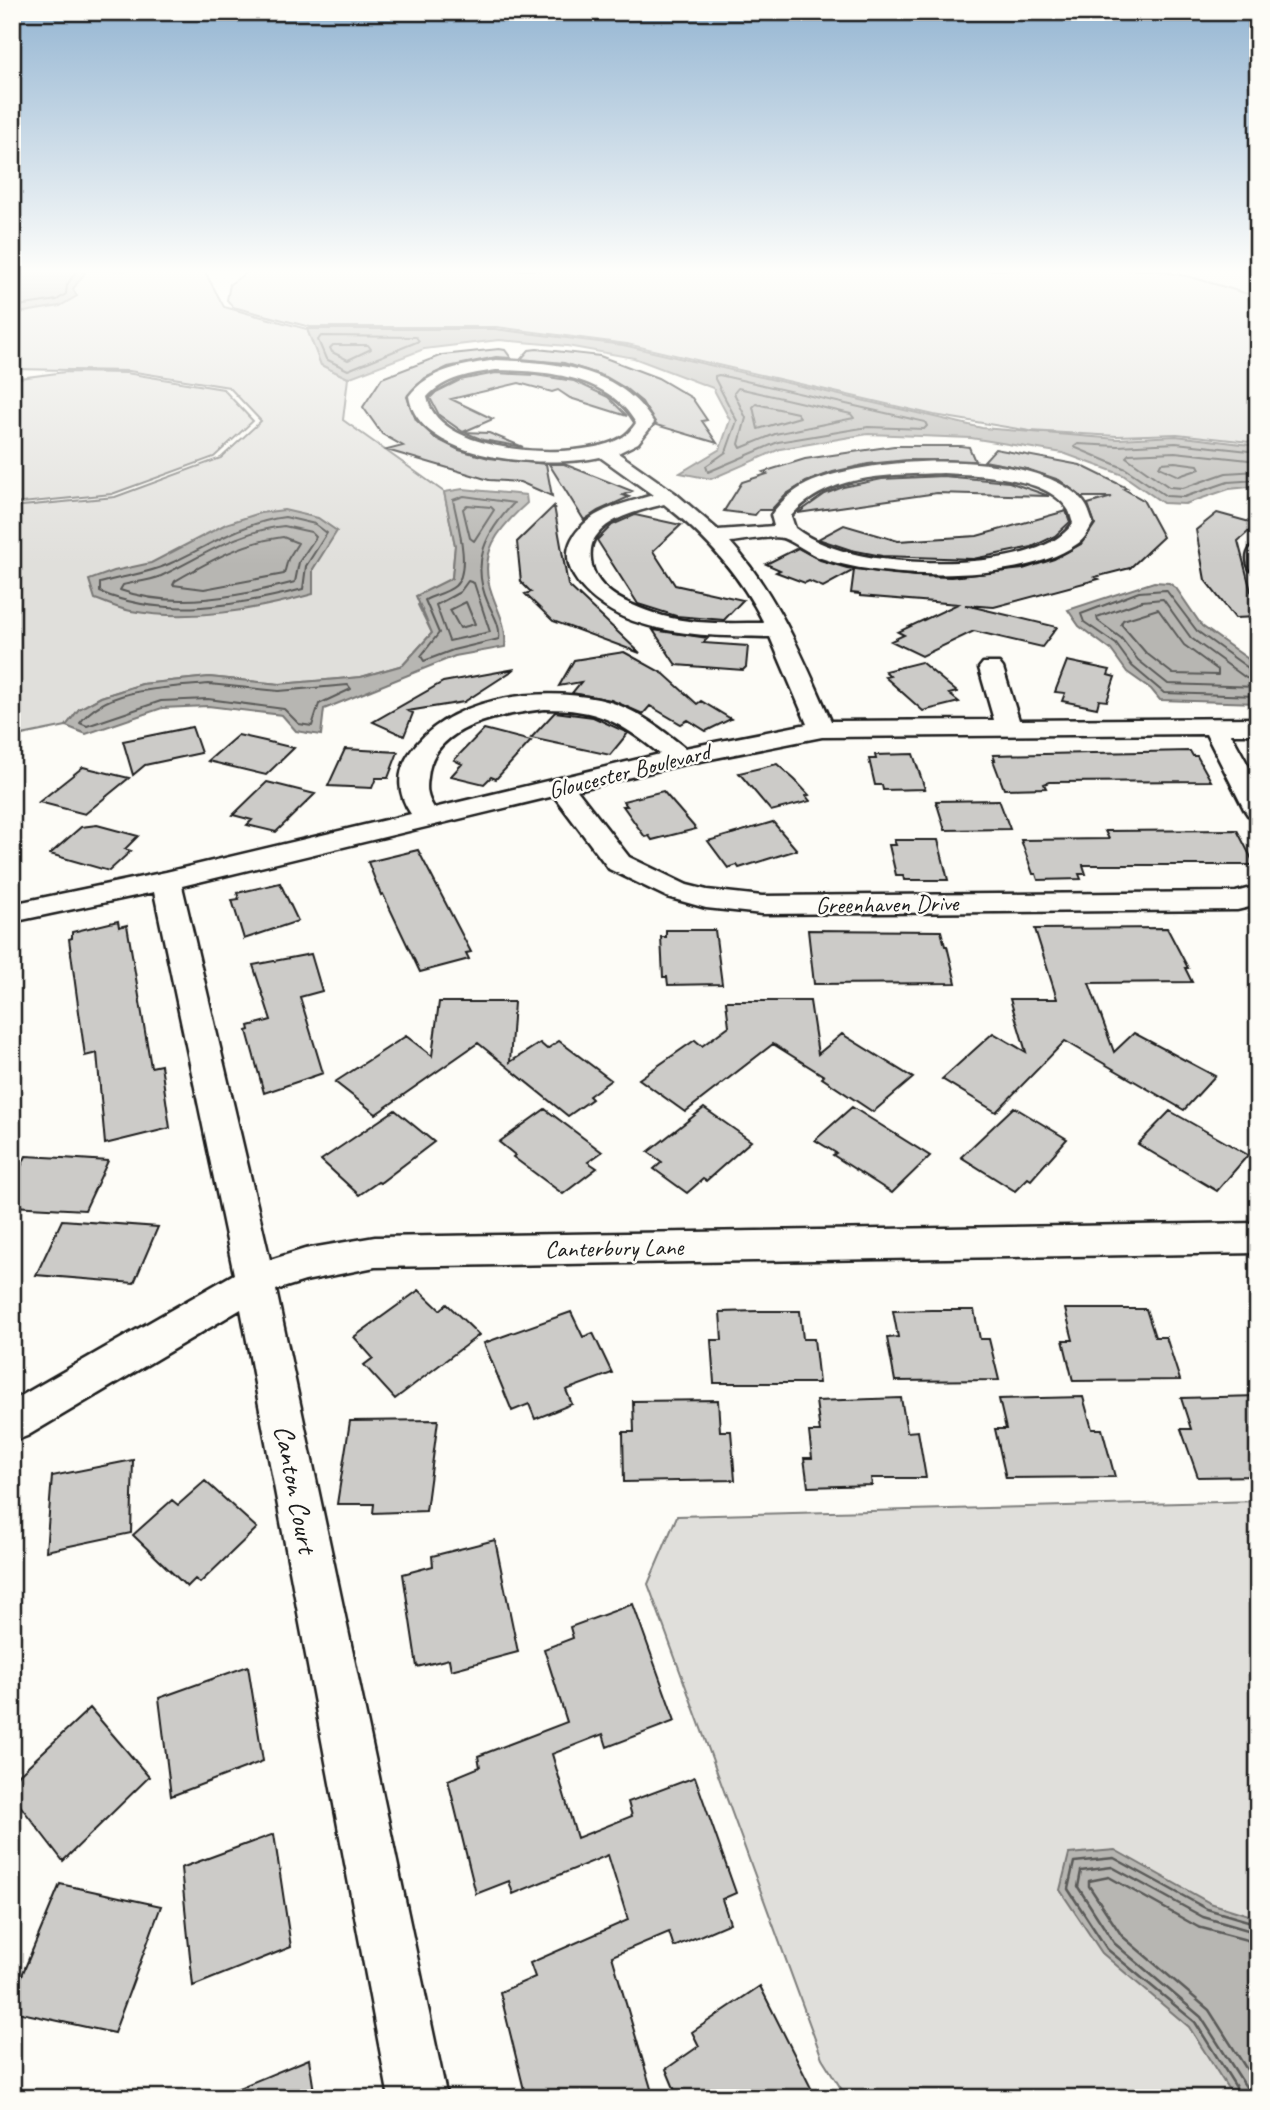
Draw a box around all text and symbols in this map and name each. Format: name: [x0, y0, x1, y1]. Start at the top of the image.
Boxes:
street label: Gloucester Boulevard: [545, 736, 716, 806]
street label: Greenhaven Drive: [815, 888, 961, 920]
street label: Canterbury Lane: [545, 1232, 686, 1264]
street label: Canton Court: [266, 1422, 326, 1559]

